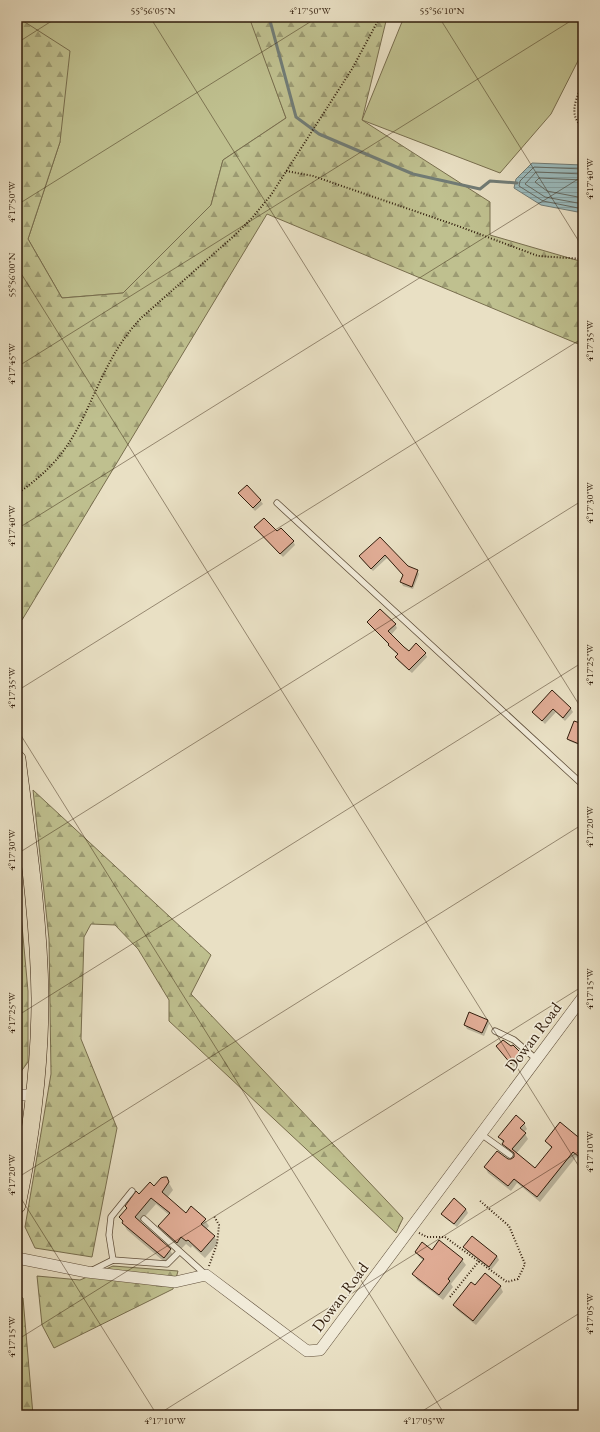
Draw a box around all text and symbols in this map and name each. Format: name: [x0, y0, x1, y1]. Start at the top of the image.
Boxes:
text: 55°56'05"N: [131, 4, 176, 17]
text: 4°17'50"W: [289, 4, 332, 17]
text: 55°56'10"N: [420, 4, 465, 17]
text: 4°17'40"W: [583, 157, 596, 200]
text: 4°17'50"W: [5, 180, 18, 223]
text: 55°56'00"N: [5, 252, 18, 297]
text: 4°17'35"W: [583, 319, 596, 362]
text: 4°17'45"W: [5, 342, 18, 385]
text: 4°17'30"W: [583, 481, 596, 524]
text: 4°17'40"W: [5, 504, 18, 547]
text: 4°17'25"W: [583, 643, 596, 686]
text: 4°17'35"W: [5, 666, 18, 709]
text: 4°17'20"W: [583, 805, 596, 848]
text: 4°17'30"W: [5, 828, 18, 871]
text: 4°17'15"W: [583, 967, 596, 1010]
text: 4°17'25"W: [5, 991, 18, 1034]
street label: Dowan Road: [500, 997, 567, 1076]
text: 4°17'10"W: [583, 1130, 596, 1173]
text: 4°17'20"W: [5, 1153, 18, 1196]
street label: Dowan Road: [307, 1257, 374, 1336]
text: 4°17'05"W: [583, 1292, 596, 1335]
text: 4°17'15"W: [5, 1315, 18, 1358]
text: 4°17'10"W: [144, 1414, 187, 1427]
text: 4°17'05"W: [403, 1414, 446, 1427]

